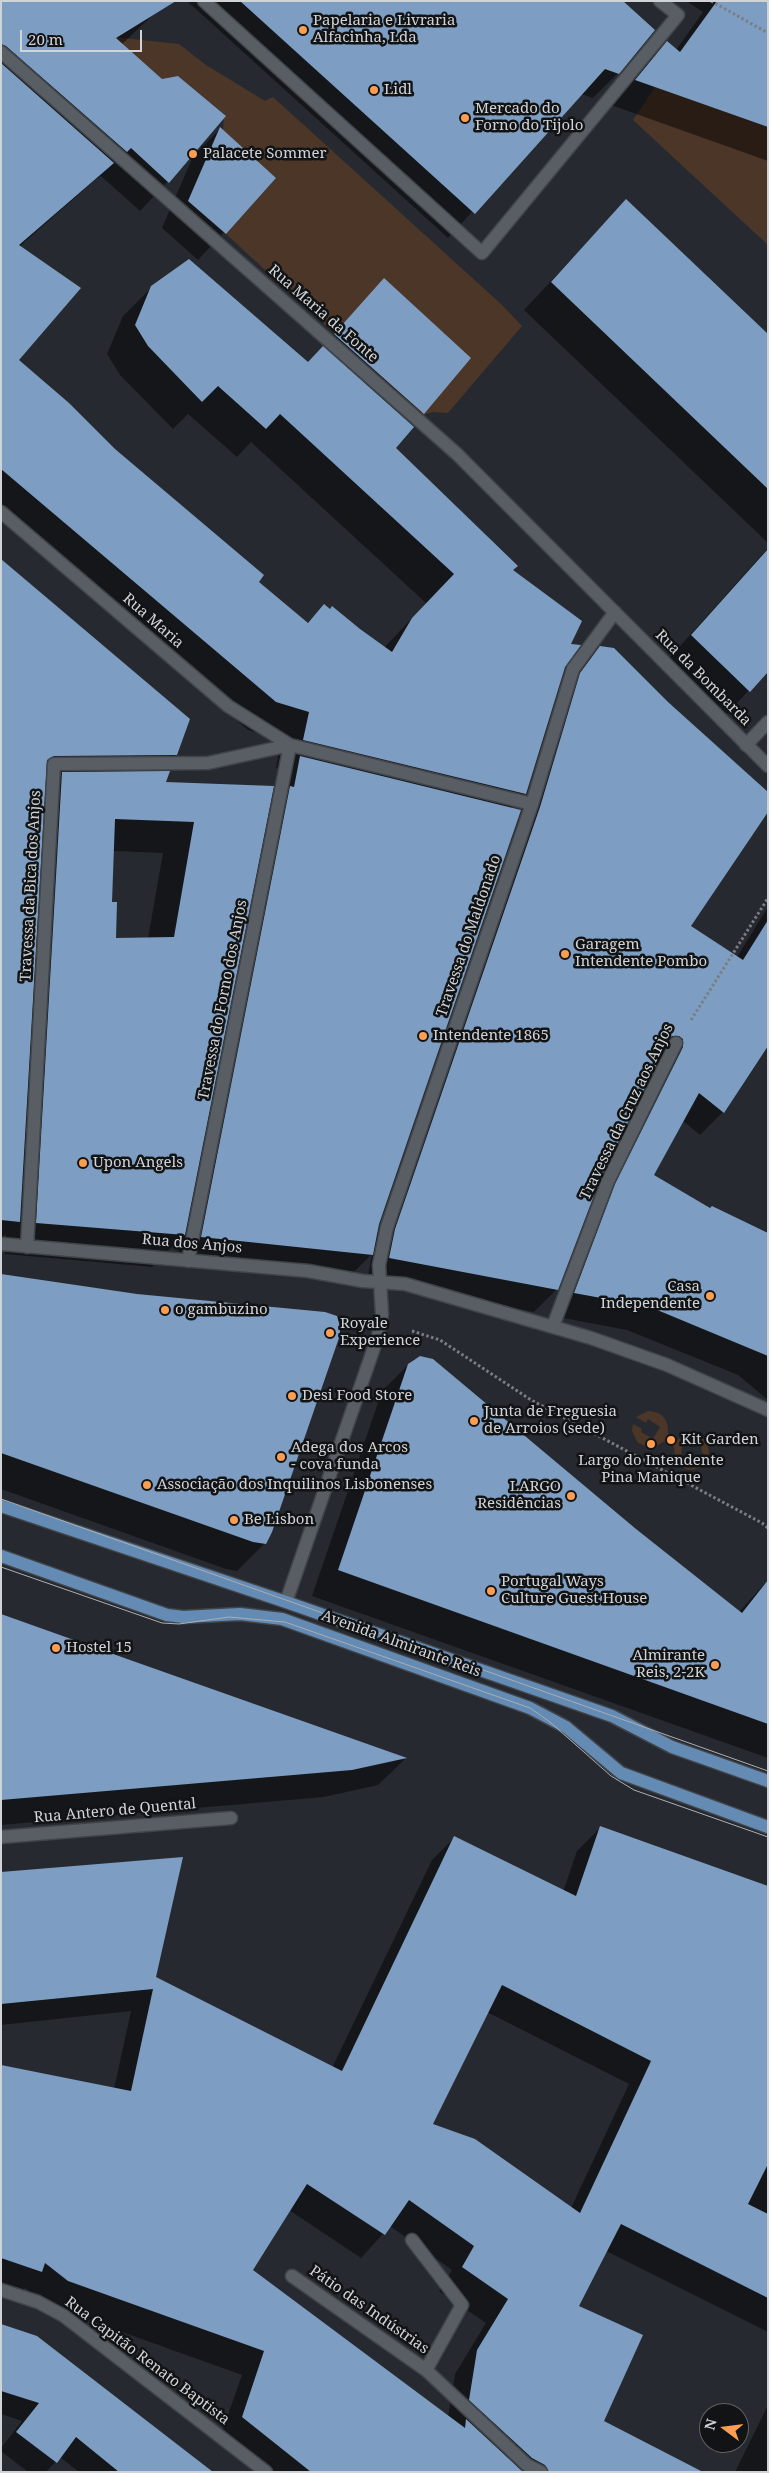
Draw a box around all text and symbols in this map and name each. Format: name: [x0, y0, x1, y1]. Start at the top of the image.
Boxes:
place label: Papelaria e Livraria Alfacinha, Lda: [313, 12, 455, 47]
scale bar: [22, 20, 145, 52]
marker: Papelaria e Livraria Alfacinha, Lda: [297, 24, 309, 36]
text: 20 m: [28, 29, 63, 49]
place label: Lidl: [384, 81, 412, 99]
marker: Lidl: [368, 84, 380, 96]
place label: Mercado do Forno do Tijolo: [475, 100, 583, 135]
marker: Mercado do Forno do Tijolo: [459, 112, 471, 124]
place label: Palacete Sommer: [203, 145, 326, 163]
marker: Palacete Sommer: [187, 148, 199, 160]
street label: Rua Maria da Fonte: [264, 261, 382, 367]
street label: Rua Maria: [119, 590, 187, 652]
street label: Rua da Bombarda: [651, 626, 755, 730]
street label: Travessa da Bica dos Anjos: [17, 790, 45, 982]
street label: Travessa do Maldonado: [433, 853, 505, 1019]
street label: Travessa do Forno dos Anjos: [195, 898, 251, 1102]
place label: Garagem Intendente Pombo: [575, 936, 707, 971]
marker: Garagem Intendente Pombo: [559, 948, 571, 960]
street label: Travessa da Cruz aos Anjos: [576, 1021, 678, 1203]
place label: Intendente 1865: [433, 1027, 549, 1045]
marker: Intendente 1865: [417, 1030, 429, 1042]
place label: Upon Angels: [93, 1154, 183, 1172]
marker: Upon Angels: [77, 1157, 89, 1169]
street label: Rua dos Anjos: [141, 1231, 243, 1257]
place label: Casa Independente: [600, 1278, 700, 1313]
marker: Casa Independente: [704, 1290, 716, 1302]
place label: o gambuzino: [175, 1301, 268, 1319]
marker: o gambuzino: [159, 1304, 171, 1316]
place label: Royale Experience: [340, 1315, 420, 1350]
marker: Royale Experience: [324, 1327, 336, 1339]
place label: Desi Food Store: [302, 1387, 412, 1405]
marker: Desi Food Store: [286, 1390, 298, 1402]
place label: Junta de Freguesia de Arroios (sede): [484, 1403, 617, 1438]
marker: Junta de Freguesia de Arroios (sede): [468, 1415, 480, 1427]
place label: Kit Garden: [681, 1431, 759, 1449]
marker: Kit Garden: [665, 1434, 677, 1446]
marker: Largo do Intendente Pina Manique: [645, 1438, 657, 1450]
place label: Adega dos Arcos - cova funda: [291, 1439, 408, 1474]
marker: Adega dos Arcos - cova funda: [275, 1451, 287, 1463]
place label: Largo do Intendente Pina Manique: [578, 1452, 724, 1487]
place label: Associação dos Inquilinos Lisbonenses: [157, 1476, 432, 1494]
place label: LARGO Residências: [477, 1478, 561, 1513]
marker: Associação dos Inquilinos Lisbonenses: [141, 1479, 153, 1491]
marker: LARGO Residências: [565, 1490, 577, 1502]
place label: Be Lisbon: [244, 1511, 314, 1529]
marker: Be Lisbon: [228, 1514, 240, 1526]
place label: Portugal Ways Culture Guest House: [501, 1573, 647, 1608]
marker: Portugal Ways Culture Guest House: [485, 1585, 497, 1597]
street label: Avenida Almirante Reis: [319, 1607, 483, 1681]
place label: Hostel 15: [66, 1639, 132, 1657]
marker: Hostel 15: [50, 1642, 62, 1654]
place label: Almirante Reis, 2-2K: [633, 1647, 705, 1682]
marker: Almirante Reis, 2-2K: [709, 1659, 721, 1671]
street label: Rua Antero de Quental: [33, 1795, 197, 1827]
street label: Pátio das Indústrias: [306, 2262, 432, 2358]
street label: Rua Capitão Renato Baptista: [61, 2293, 233, 2429]
north arrow: [699, 2403, 749, 2453]
text: N: [699, 2416, 721, 2432]

